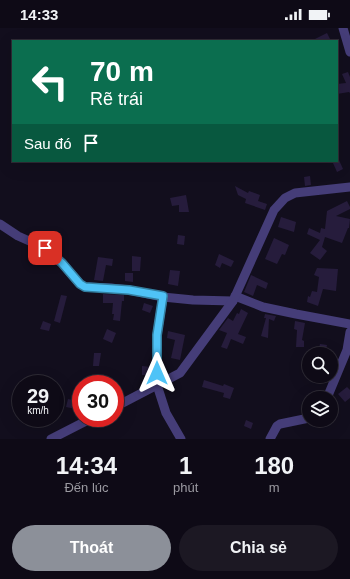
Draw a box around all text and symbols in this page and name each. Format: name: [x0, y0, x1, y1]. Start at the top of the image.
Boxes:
text: 14:33: [20, 6, 58, 23]
icon: left: [24, 56, 76, 108]
text: 70 m: [90, 56, 154, 87]
text: Rẽ trái: [90, 89, 143, 109]
icon: arrive: [80, 132, 102, 154]
text: Sau đó: [24, 135, 72, 152]
pin: [28, 231, 62, 265]
icon: arrive: [34, 237, 56, 259]
map controls: [302, 347, 338, 427]
button: search: [302, 347, 338, 383]
position arrow: [136, 352, 178, 394]
speed limit sign: 30: [72, 375, 124, 427]
text: 29: [27, 385, 49, 407]
button: layers: [302, 391, 338, 427]
text: km/h: [27, 405, 49, 416]
text: 14:34: [56, 452, 117, 479]
text: 1: [179, 452, 192, 479]
text: 180: [254, 452, 294, 479]
text: Đến lúc: [64, 480, 109, 495]
text: phút: [173, 480, 198, 495]
text: m: [269, 480, 280, 495]
button: Thoát: [12, 525, 171, 571]
button: Chia sẻ: [179, 525, 338, 571]

